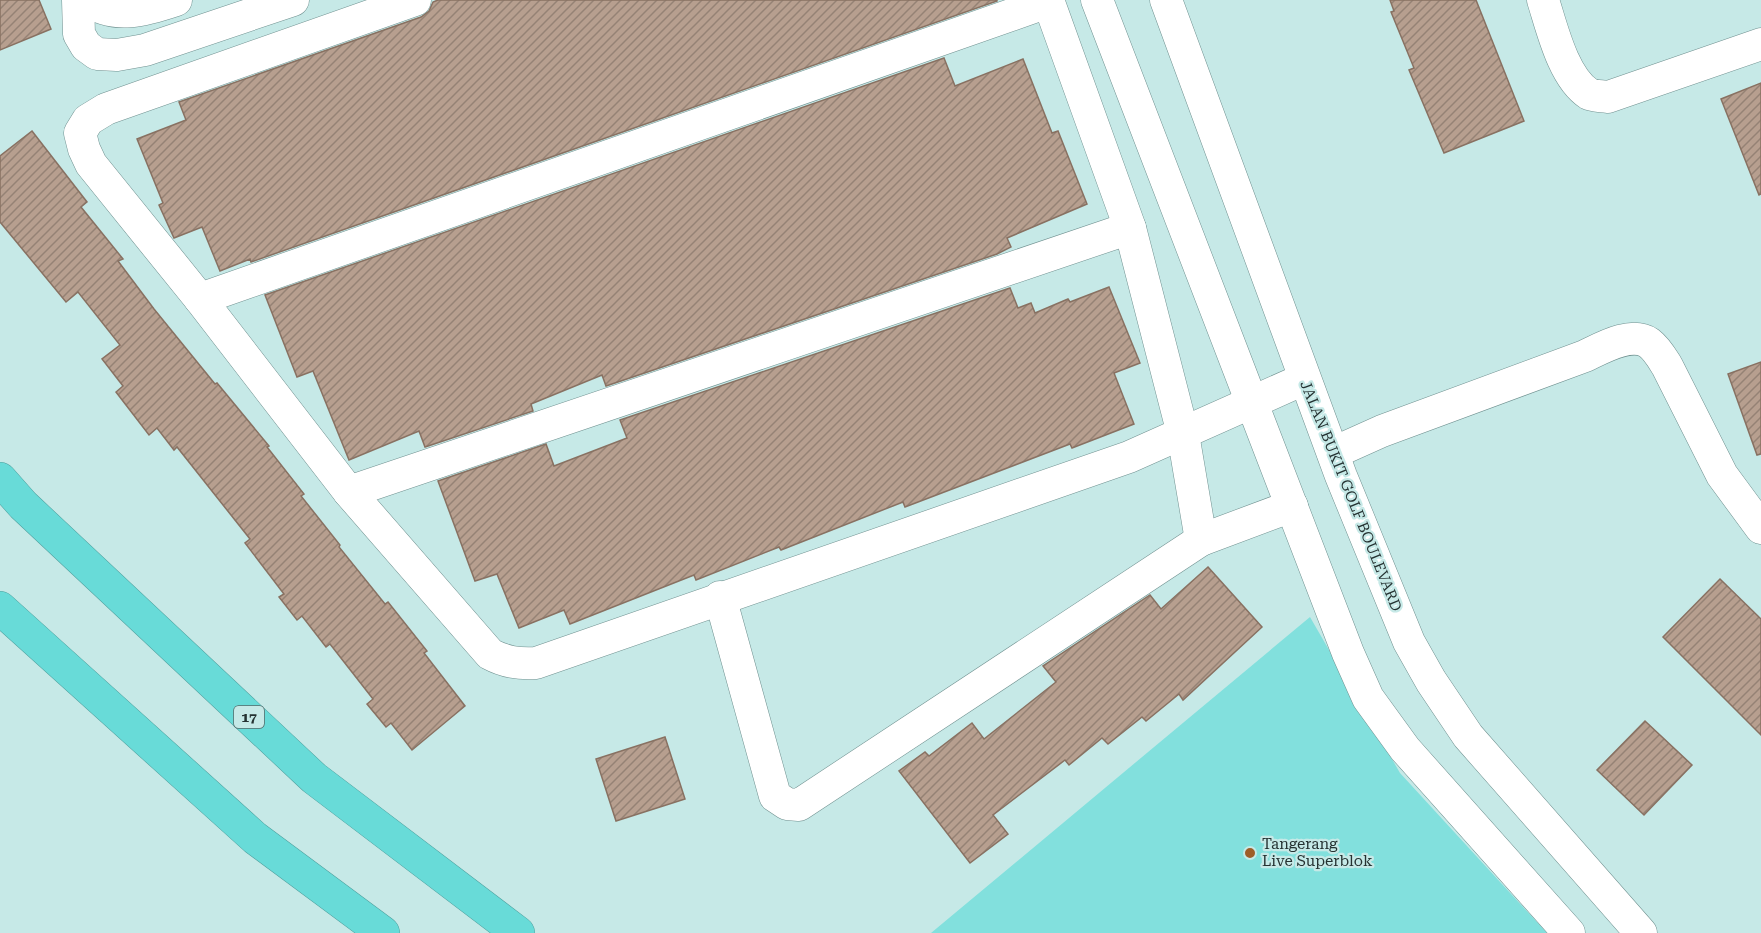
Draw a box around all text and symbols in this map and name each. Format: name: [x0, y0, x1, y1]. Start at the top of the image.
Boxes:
street label: JALAN BUKIT GOLF BOULEVARD: [1296, 378, 1406, 614]
road number: 17: [234, 706, 264, 728]
place label: Tangerang Live Superblok: [1262, 835, 1373, 870]
marker: Tangerang Live Superblok: [1243, 846, 1257, 860]

